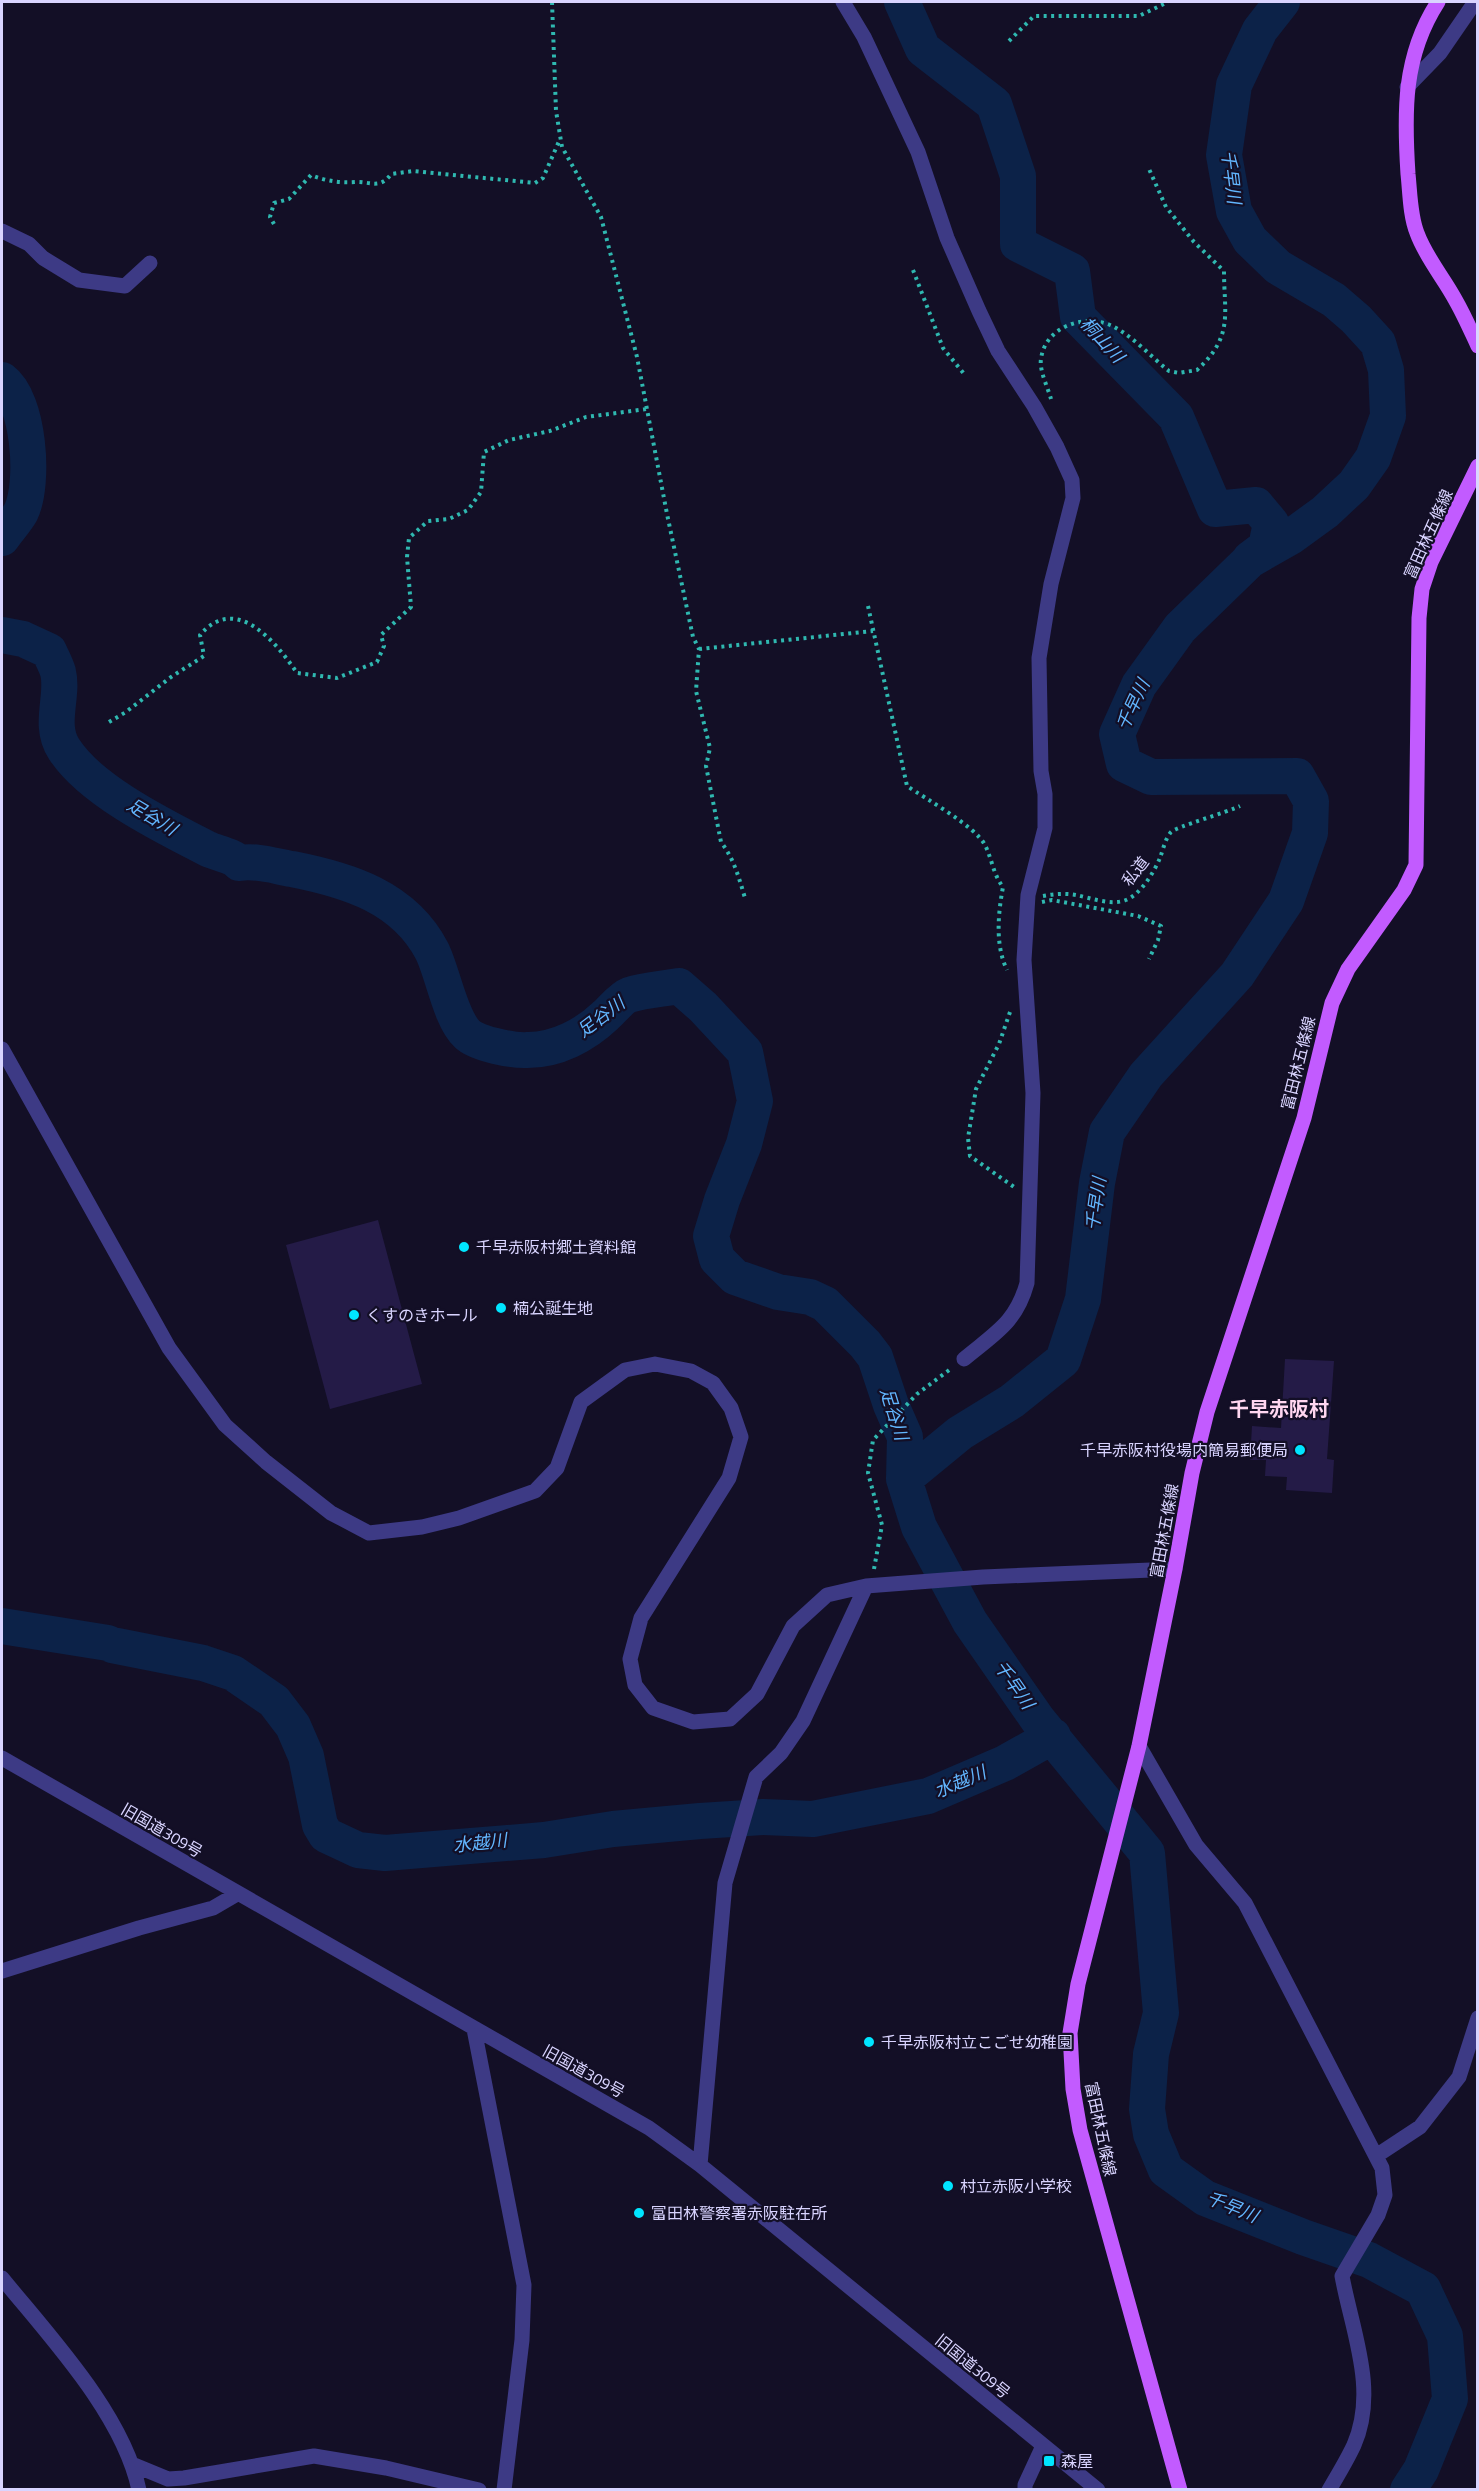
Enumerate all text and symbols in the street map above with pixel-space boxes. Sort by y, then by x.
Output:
water label: 千早川 [1215,148,1248,207]
water label: 桐山川 [1074,311,1132,370]
street label: 富田林五條線 [1398,485,1458,583]
water label: 千早川 [1109,673,1157,735]
water label: 足谷川 [122,791,184,843]
street label: 私道 [1116,851,1154,891]
water label: 足谷川 [571,988,632,1044]
street label: 富田林五條線 [1275,1014,1321,1112]
water label: 千早川 [1078,1173,1113,1233]
place label: 千早赤阪村郷土資料館 [476,1235,636,1259]
marker: 千早赤阪村郷土資料館 [457,1240,471,1254]
place label: 楠公誕生地 [513,1296,593,1320]
marker: 楠公誕生地 [494,1301,508,1315]
place label: くすのきホール [366,1303,478,1327]
marker: くすのきホール [347,1308,361,1322]
water label: 足谷川 [874,1384,916,1446]
district label: 千早赤阪村 [1229,1393,1329,1424]
place label: 千早赤阪村役場内簡易郵便局 [1080,1438,1288,1462]
marker: 千早赤阪村役場内簡易郵便局 [1293,1443,1307,1457]
street label: 富田林五條線 [1144,1482,1184,1580]
water label: 千早川 [988,1655,1042,1716]
water label: 水越川 [930,1758,992,1805]
street label: 旧国道309号 [117,1797,207,1863]
water label: 水越川 [452,1826,510,1859]
place label: 千早赤阪村立こごせ幼稚園 [881,2030,1073,2054]
marker: 千早赤阪村立こごせ幼稚園 [862,2035,876,2049]
street label: 旧国道309号 [538,2038,630,2104]
street label: 富田林五條線 [1079,2080,1123,2178]
place label: 村立赤阪小学校 [960,2174,1072,2198]
marker: 村立赤阪小学校 [941,2179,955,2193]
water label: 千早川 [1202,2184,1264,2230]
place label: 富田林警察署赤阪駐在所 [651,2201,827,2225]
marker: 富田林警察署赤阪駐在所 [632,2206,646,2220]
street label: 旧国道309号 [930,2328,1016,2404]
place label: 森屋 [1061,2449,1093,2473]
marker: 森屋 [1042,2454,1056,2468]

